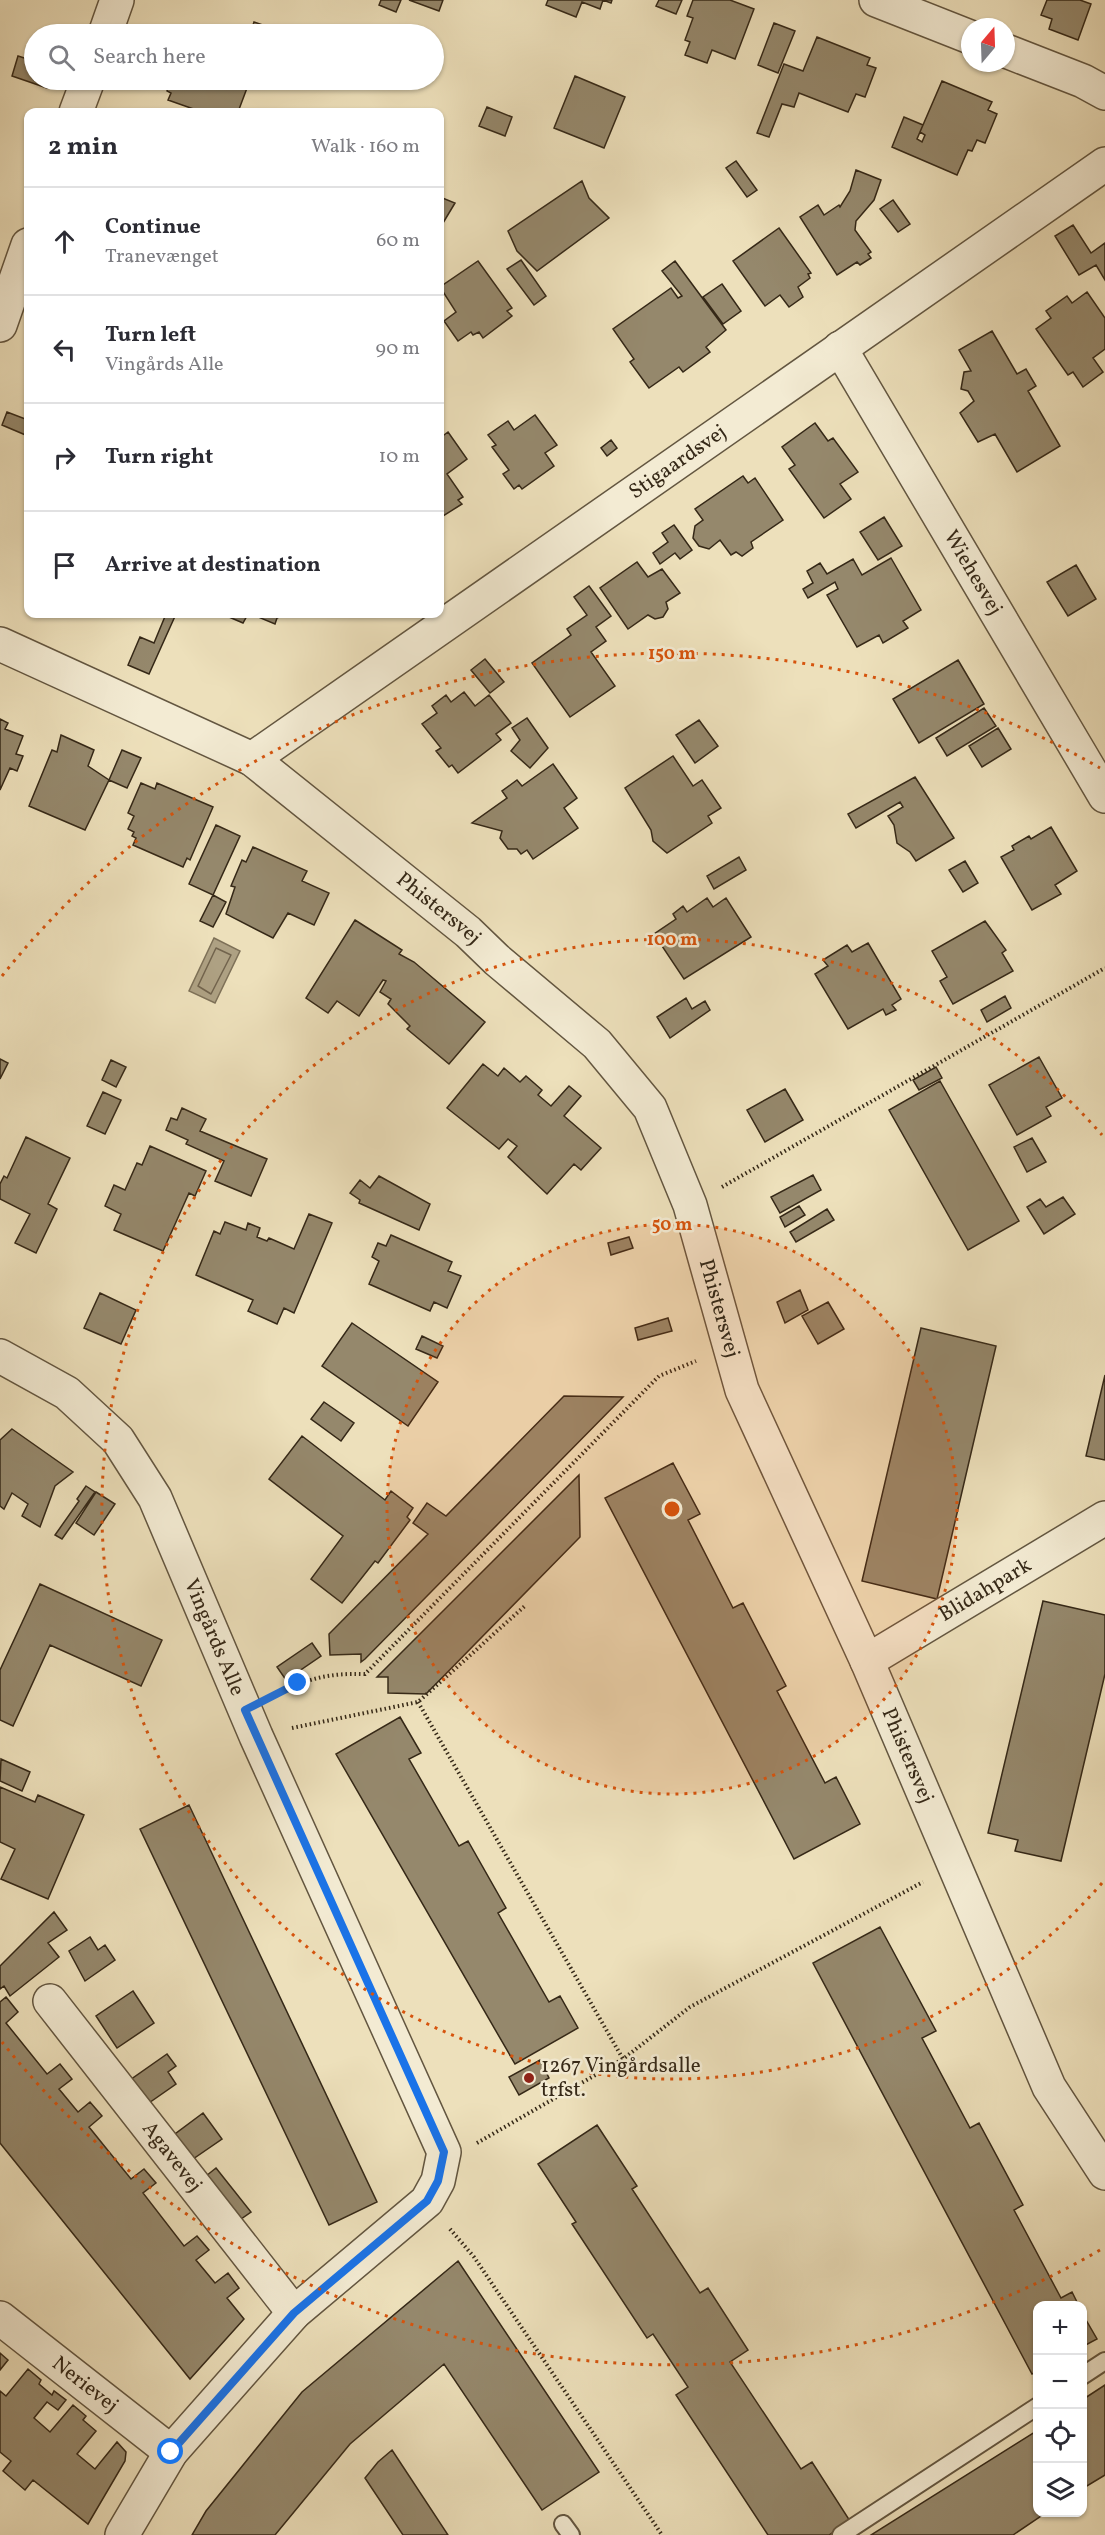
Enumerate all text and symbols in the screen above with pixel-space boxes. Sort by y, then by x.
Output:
north arrow [961,18,1015,72]
search box [24,24,444,90]
icon: search [45,41,78,74]
text: Search here [93,42,206,73]
text: 2 min [48,129,118,165]
text: Walk · 160 m [311,133,420,161]
text: Continue [105,212,201,243]
icon: ahead [48,225,81,258]
text: 60 m [376,227,420,255]
text: Tranevænget [105,243,219,271]
text: Turn left [105,320,196,351]
icon: left [48,333,81,366]
text: 90 m [376,335,420,363]
text: Vingårds Alle [105,351,224,379]
street label: Stigaardsvej [623,418,732,506]
icon: right [48,441,81,474]
text: Turn right [105,442,213,473]
text: 10 m [379,443,420,471]
street label: Wiehesvej [936,525,1009,621]
icon: arrive [48,549,81,582]
text: Arrive at destination [105,550,321,581]
text: 150 m [648,642,696,667]
street label: Phistersvej [390,865,487,951]
text: 100 m [647,928,697,953]
text: 50 m [652,1213,692,1238]
street label: Phistersvej [691,1256,747,1361]
centre of rings [662,1499,682,1519]
street label: Blidahpark [934,1551,1038,1629]
street label: Vingårds Alle [176,1574,252,1700]
route end [284,1669,310,1695]
street label: Phistersvej [874,1703,941,1808]
place label: 1267 Vingårdsalle trfst. [541,2052,701,2105]
marker: 1267 Vingårdsalle trfst. [522,2071,536,2085]
street label: Agavevej [135,2115,209,2199]
map controls [1033,2301,1087,2517]
button: + [1033,2301,1087,2355]
street label: Nerievej [46,2349,124,2420]
button: − [1033,2355,1087,2409]
button: locate [1033,2409,1087,2463]
route start [157,2438,183,2464]
button: layers [1033,2463,1087,2517]

